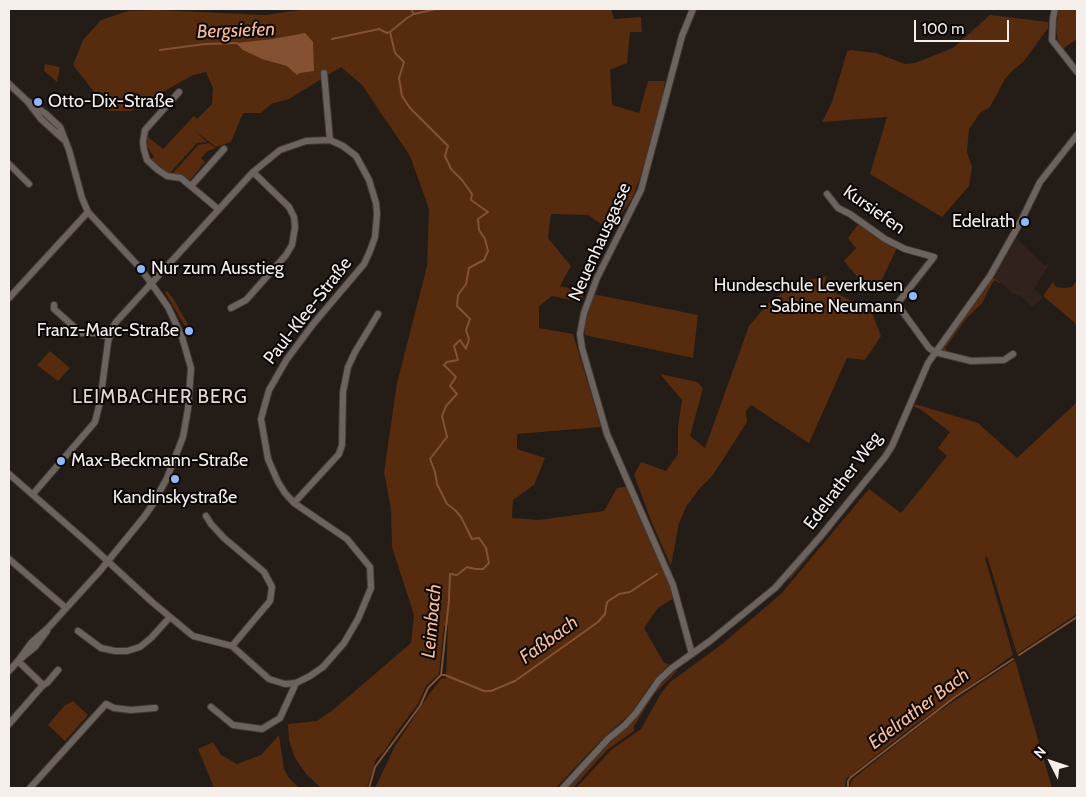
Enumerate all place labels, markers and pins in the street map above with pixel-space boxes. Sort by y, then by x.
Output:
place label: Otto-Dix-Straße [48,91,174,113]
marker: Otto-Dix-Straße [32,96,44,108]
place label: Edelrath [952,211,1015,233]
marker: Edelrath [1019,216,1031,228]
place label: Nur zum Ausstieg [151,258,284,280]
marker: Nur zum Ausstieg [135,263,147,275]
place label: Hundeschule Leverkusen - Sabine Neumann [714,275,903,318]
marker: Hundeschule Leverkusen - Sabine Neumann [907,290,919,302]
place label: Franz-Marc-Straße [37,320,179,342]
marker: Franz-Marc-Straße [183,325,195,337]
place label: Max-Beckmann-Straße [71,450,248,472]
marker: Max-Beckmann-Straße [55,455,67,467]
marker: Kandinskystraße [169,473,181,485]
place label: Kandinskystraße [113,487,237,509]

